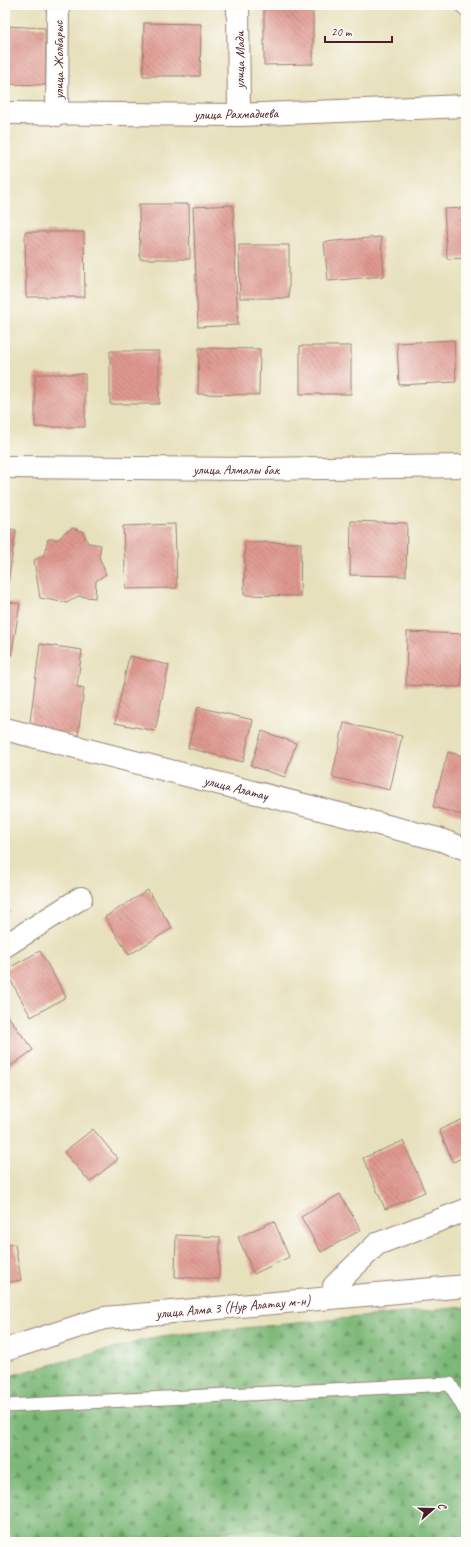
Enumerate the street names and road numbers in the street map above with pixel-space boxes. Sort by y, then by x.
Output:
street label: улица Жолбарыс [50,20,67,100]
street label: улица Мади [231,31,248,90]
street label: улица Рахмадиева [193,105,279,123]
street label: улица Алмалы бак [192,461,281,478]
street label: улица Алатау [201,772,271,804]
street label: улица Алма 3 (Нур Алатау м-н) [154,1292,312,1322]

